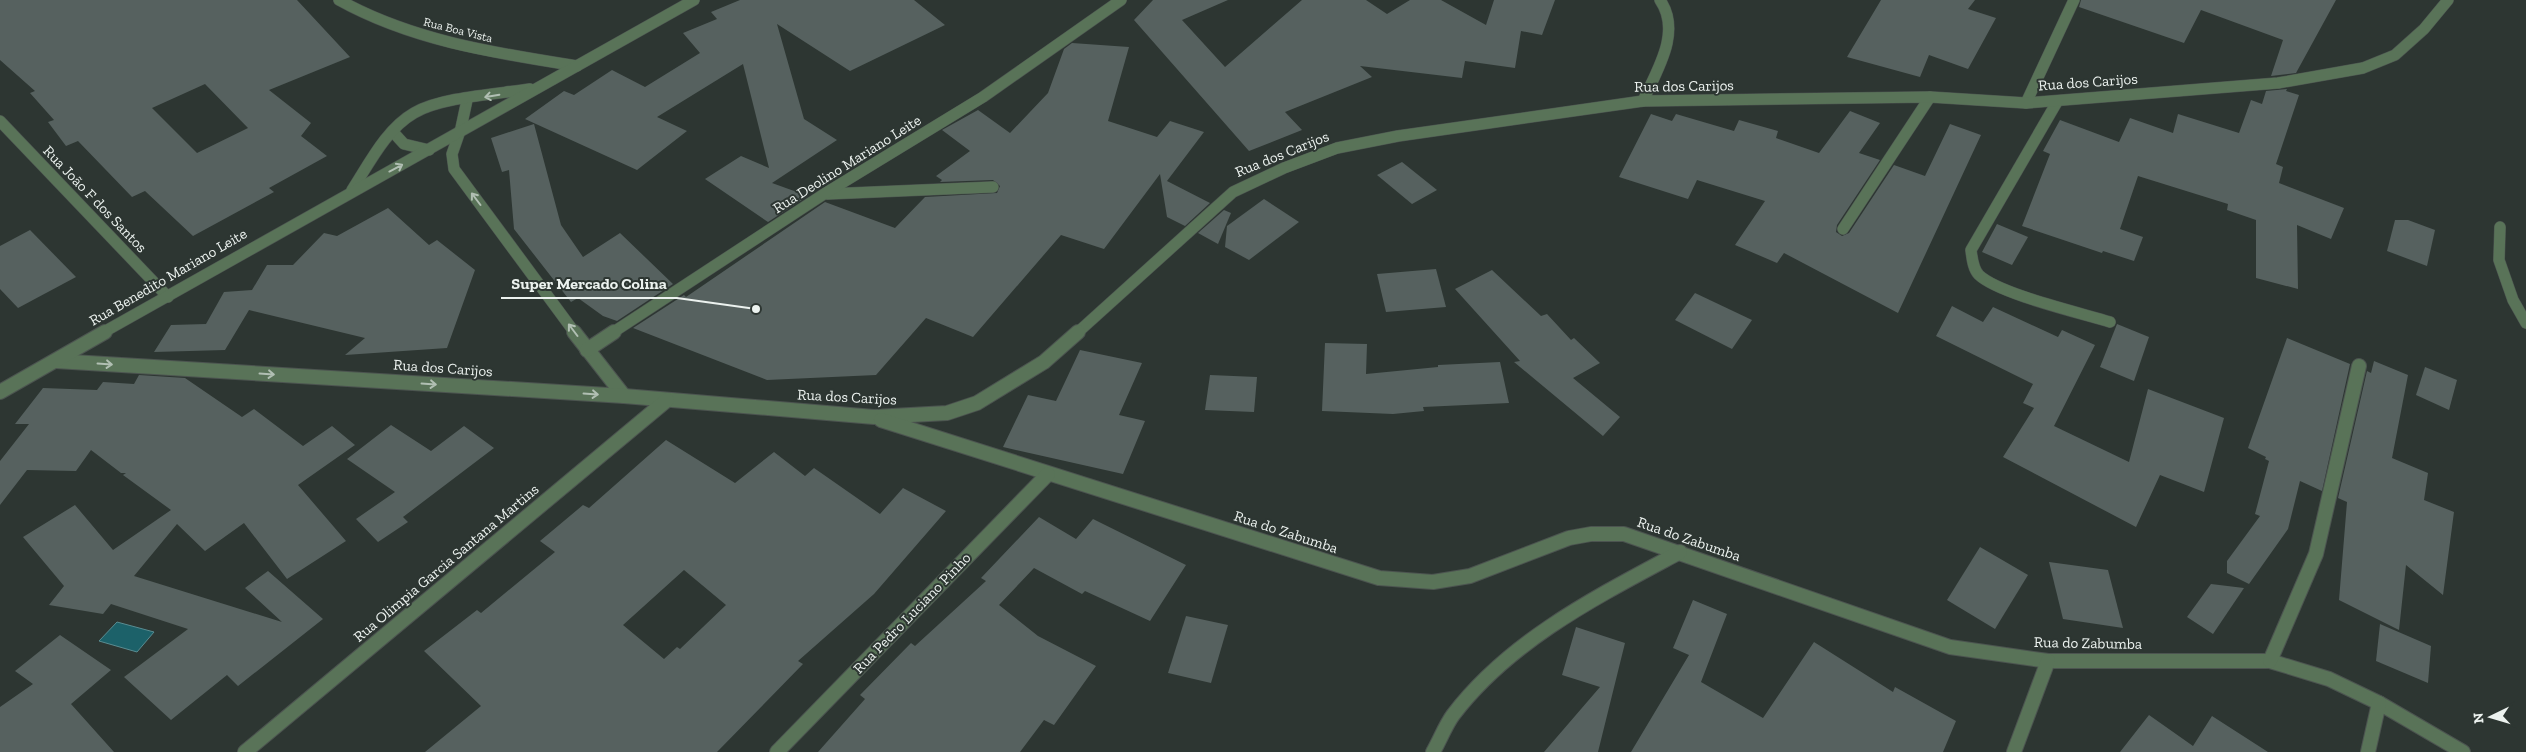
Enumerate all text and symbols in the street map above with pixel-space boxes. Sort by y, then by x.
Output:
street label: Rua Boa Vista [422,15,494,45]
street label: Rua dos Carijos [2038,70,2138,94]
street label: Rua dos Carijos [1634,76,1734,96]
one-way arrow [484,91,500,101]
street label: Rua Deolino Mariano Leite [770,111,924,217]
street label: Rua dos Carijos [1232,127,1332,181]
street label: Rua João F dos Santos [39,142,151,256]
one-way arrow [388,163,403,172]
one-way arrow [471,192,481,206]
street label: Rua Benedito Mariano Leite [86,224,250,330]
callout: Super Mercado Colina [501,267,677,298]
text: Super Mercado Colina [511,274,667,293]
one-way arrow [567,324,578,337]
street label: Rua dos Carijos [393,356,493,380]
one-way arrow [96,359,112,368]
one-way arrow [259,369,275,378]
one-way arrow [421,379,437,388]
street label: Rua dos Carijos [797,385,897,409]
one-way arrow [583,389,599,398]
street label: Rua Olimpia Garcia Santana Martins [350,480,542,646]
street label: Rua do Zabumba [1232,507,1340,557]
street label: Rua do Zabumba [1635,513,1743,565]
street label: Rua Pedro Luciano Pinho [849,549,975,677]
street label: Rua do Zabumba [2034,633,2142,653]
north arrow [2466,692,2516,742]
text: N [2470,712,2487,724]

